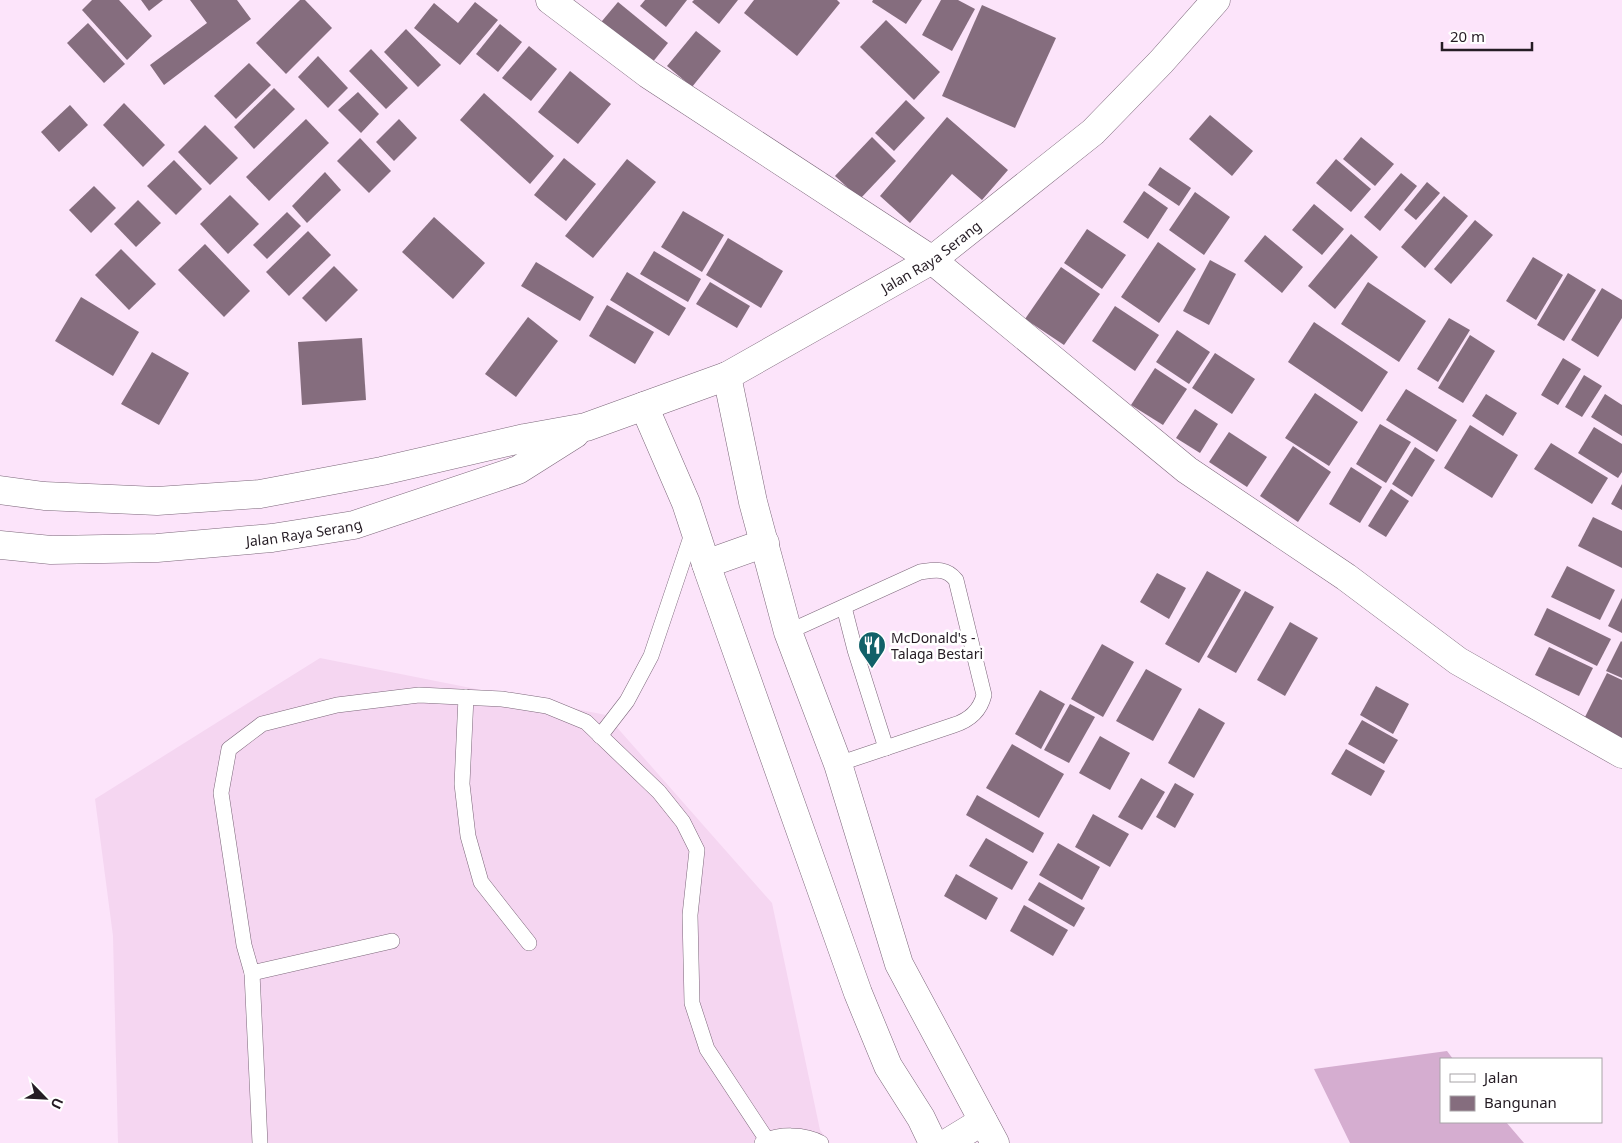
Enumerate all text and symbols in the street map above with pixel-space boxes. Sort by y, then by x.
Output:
scale bar [1442,20,1532,52]
text: 20 m [1450,26,1485,46]
street label: Jalan Raya Serang [875,216,984,298]
street label: Jalan Raya Serang [243,514,364,550]
place label: McDonald's - Talaga Bestari [891,628,983,663]
restaurant icon: McDonald's - Talaga Bestari [857,630,887,669]
legend [1440,1058,1602,1123]
text: Jalan [1482,1067,1518,1087]
north arrow [20,1073,70,1123]
text: Bangunan [1484,1092,1557,1112]
text: U [46,1095,68,1112]

